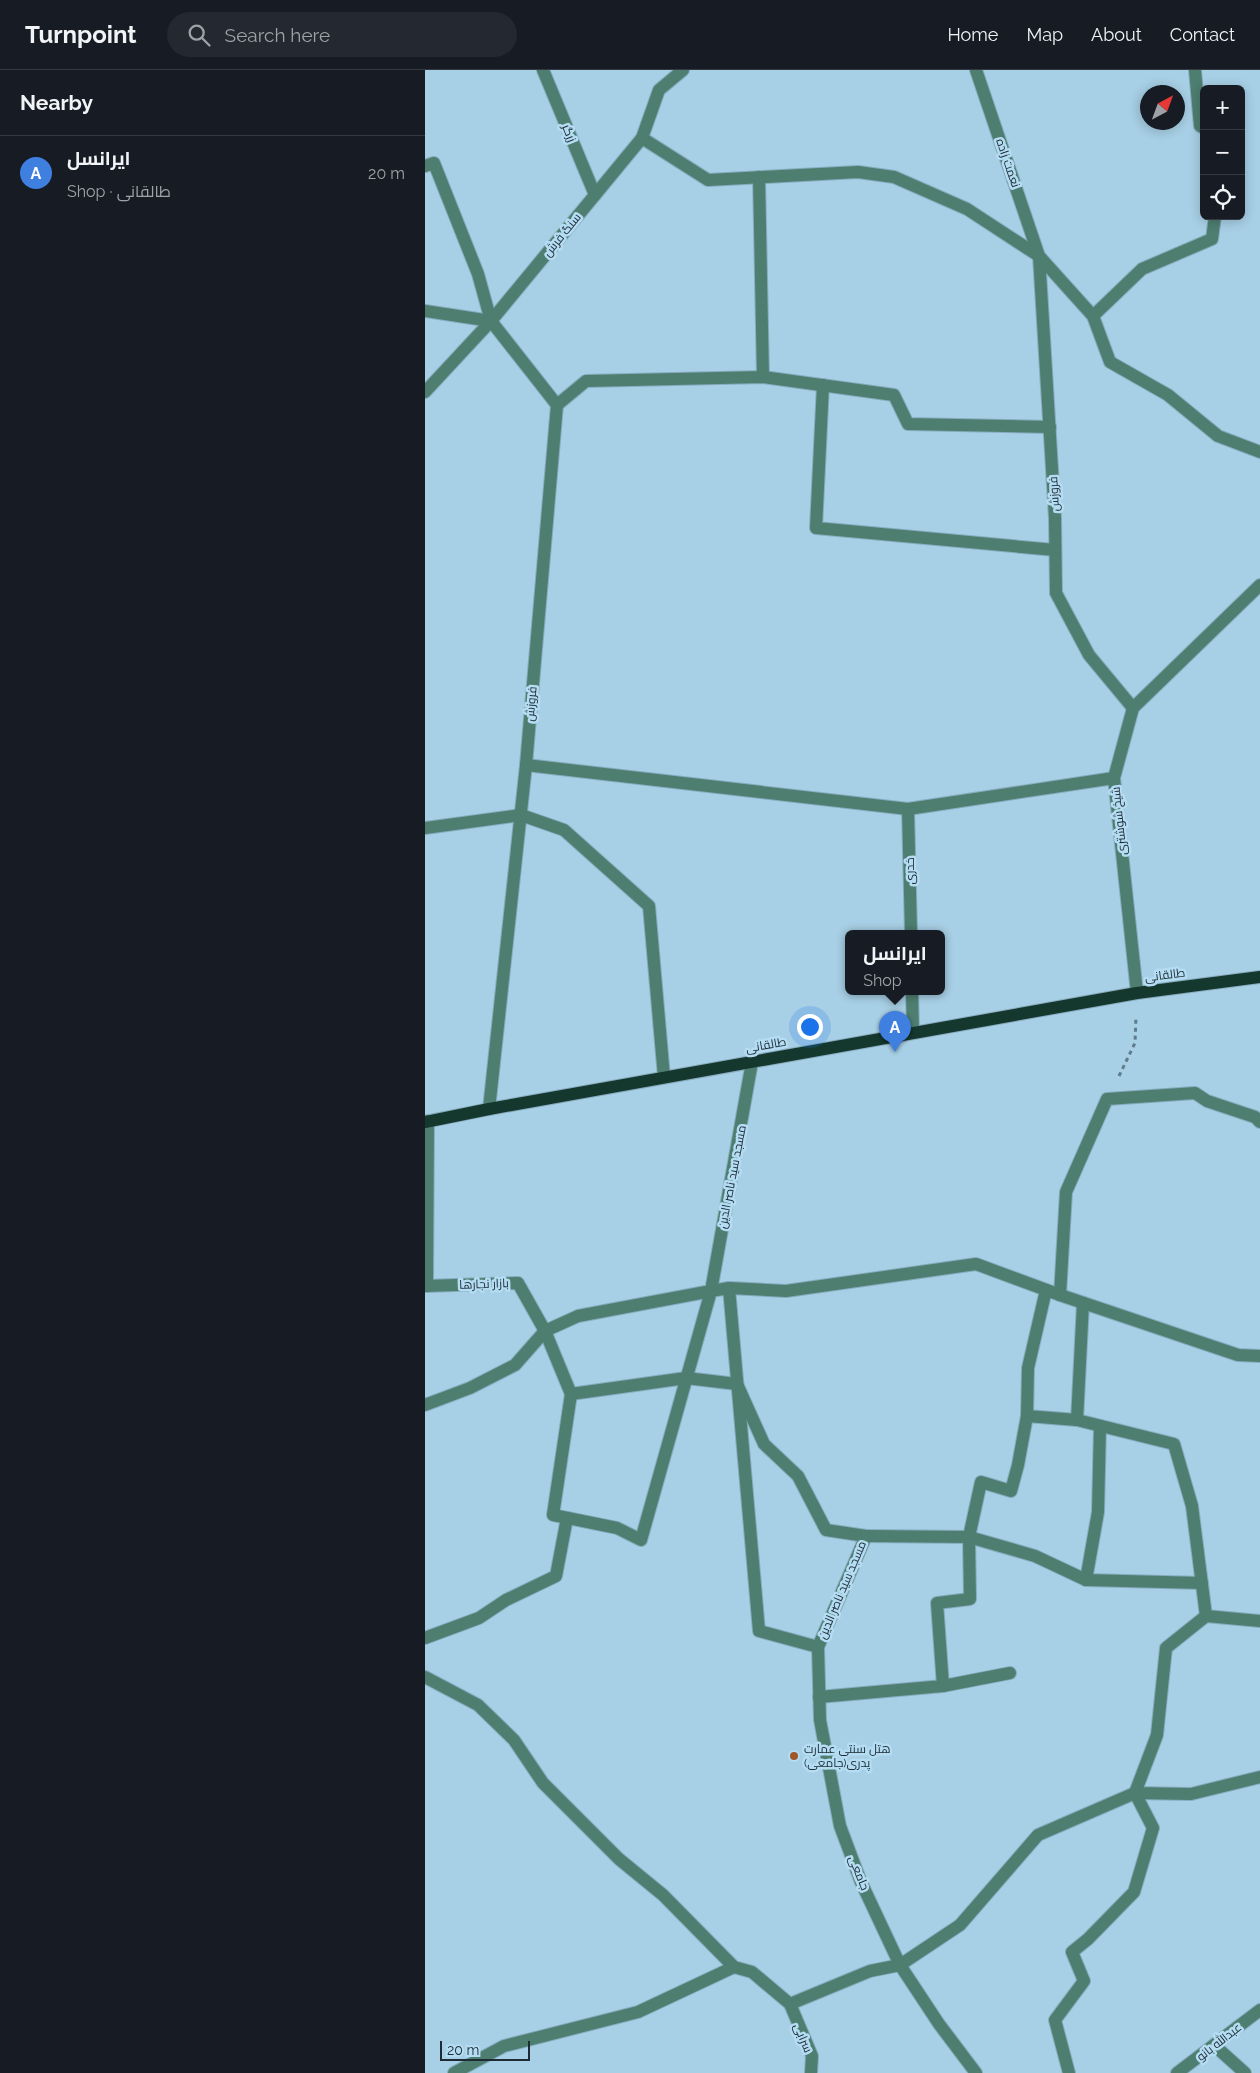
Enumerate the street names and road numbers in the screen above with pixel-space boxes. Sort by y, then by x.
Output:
street label: زرگر [559,121,579,144]
street label: نعمت زاده [993,137,1023,189]
street label: سنگ فرش [540,210,584,260]
street label: فروزش [1046,476,1062,512]
street label: فروزش [522,686,540,722]
street label: شیخ شوشتری [1108,786,1131,856]
street label: خدری [903,857,917,885]
street label: طالقانی [1144,966,1186,984]
street label: طالقانی [745,1035,787,1055]
street label: مسجد سید ناصر الدین [715,1124,749,1230]
street label: بازار نجارها [459,1276,509,1292]
street label: مسجد سید ناصر الدین [815,1539,869,1641]
street label: جامعی [846,1854,872,1892]
street label: عبدالله بانو [1193,2019,1244,2064]
street label: سرابی [791,2021,815,2055]

